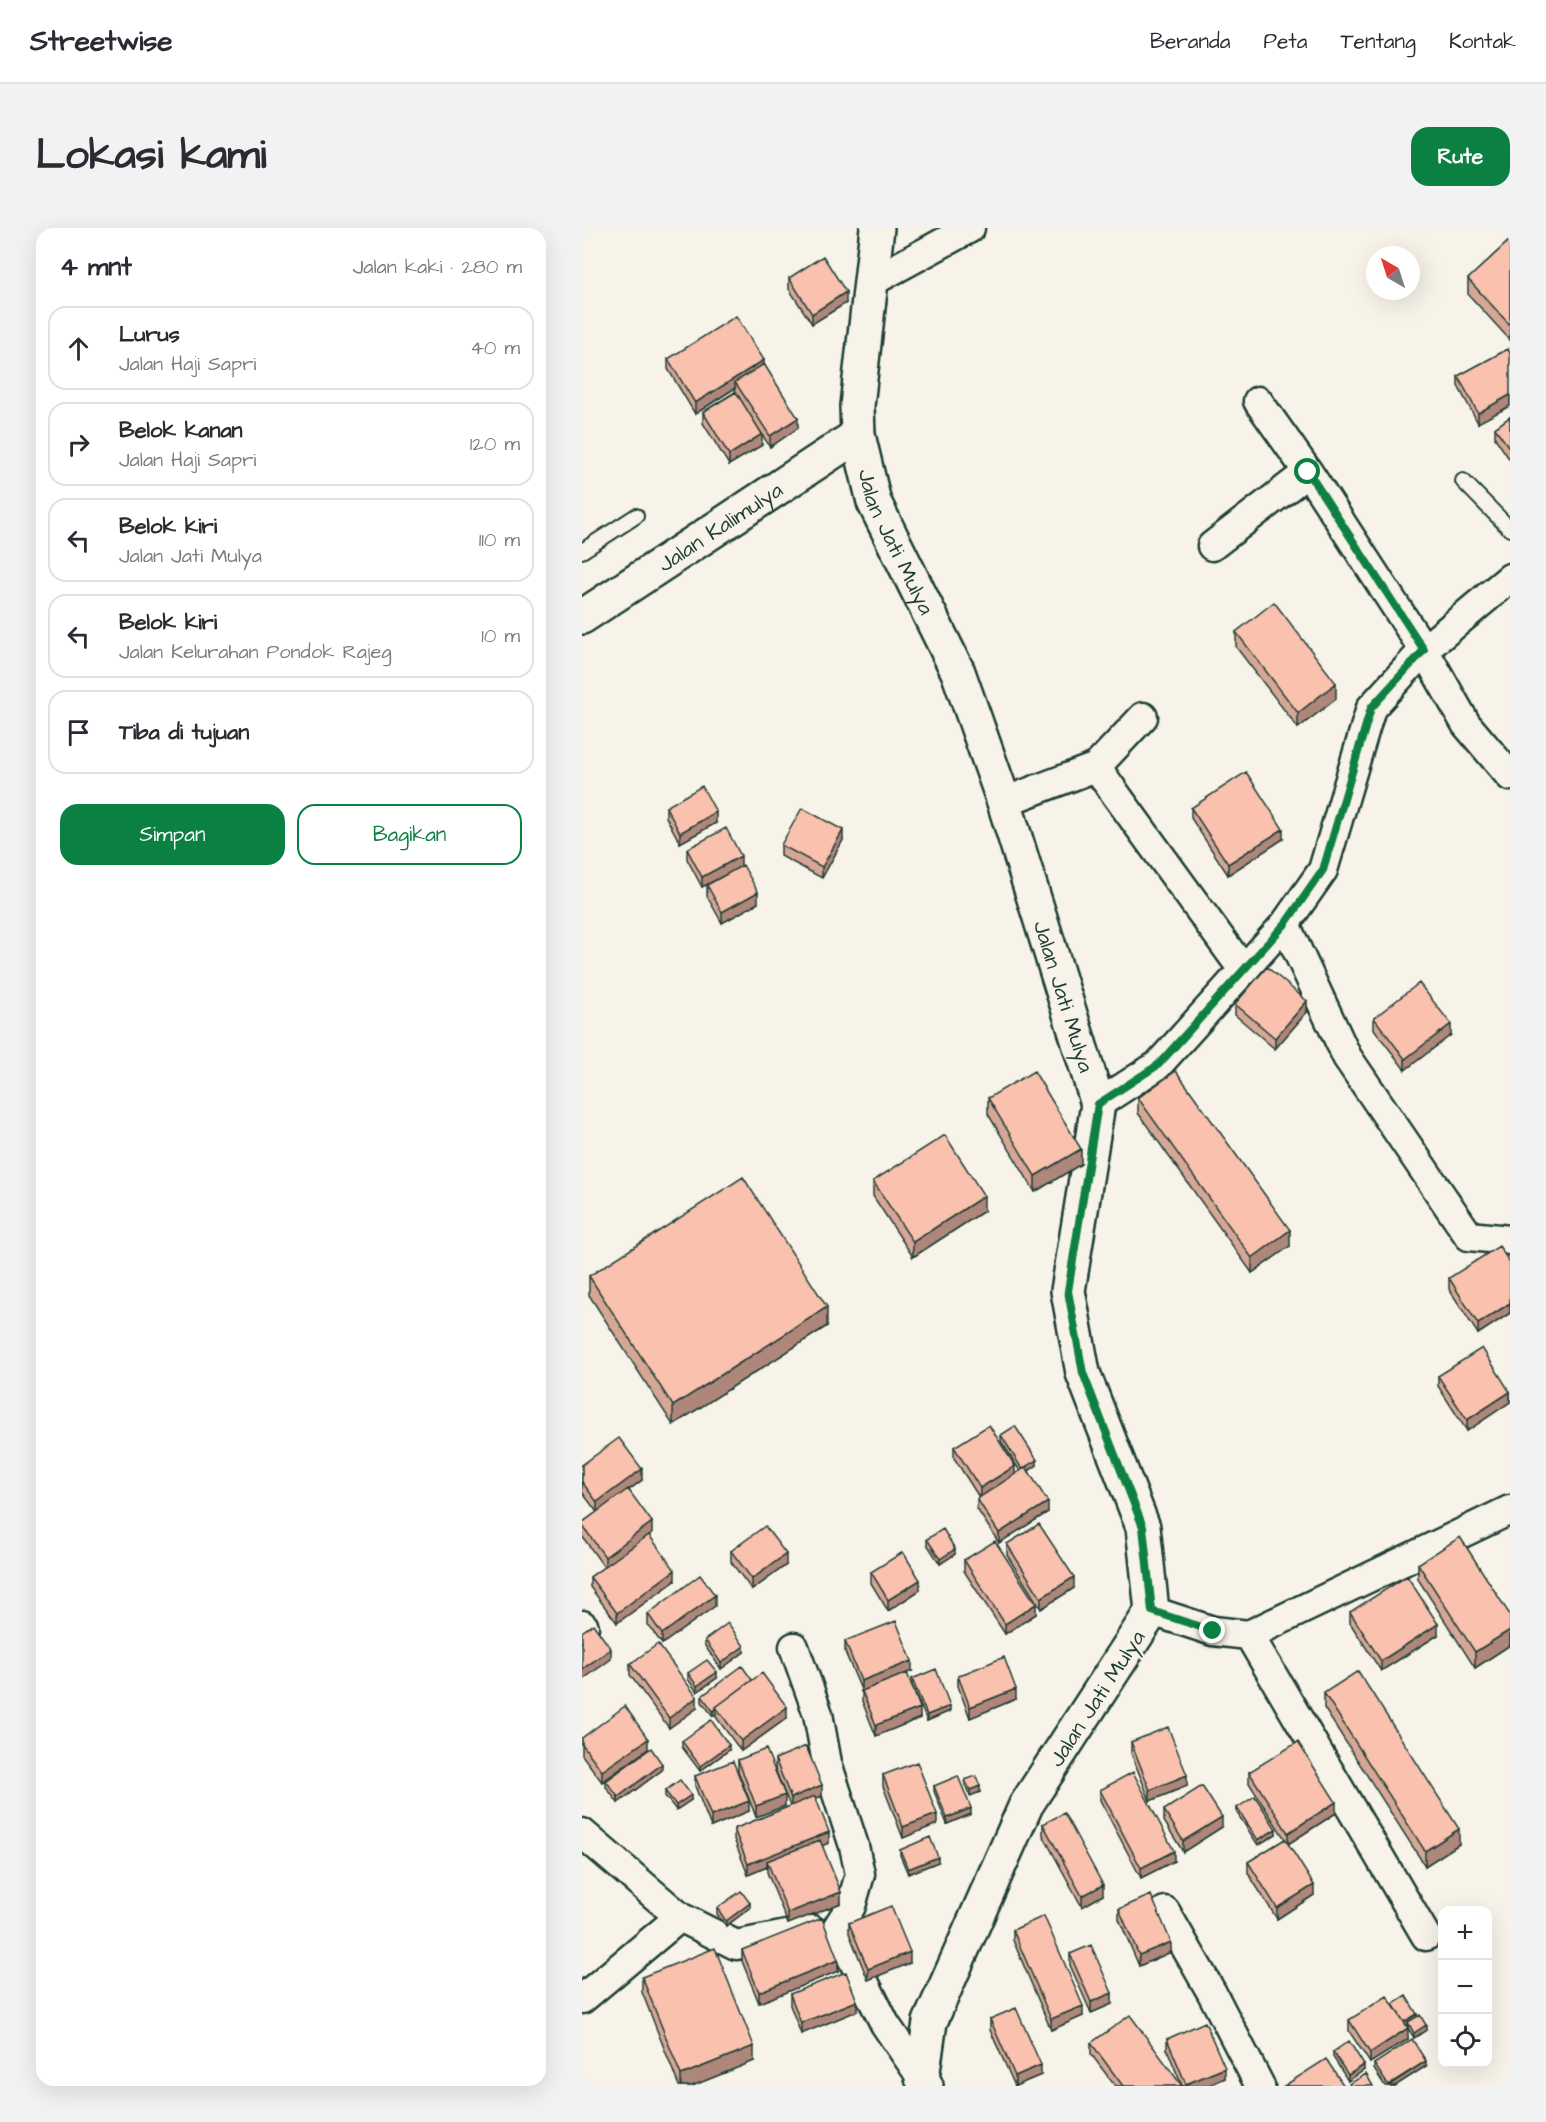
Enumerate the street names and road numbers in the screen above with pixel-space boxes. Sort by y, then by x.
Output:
street label: Jalan Jati Mulya [850,466,941,620]
street label: Jalan Kalimulya [652,475,789,580]
street label: Jalan Jati Mulya [1025,917,1101,1076]
street label: Jalan Jati Mulya [1041,1624,1154,1774]

